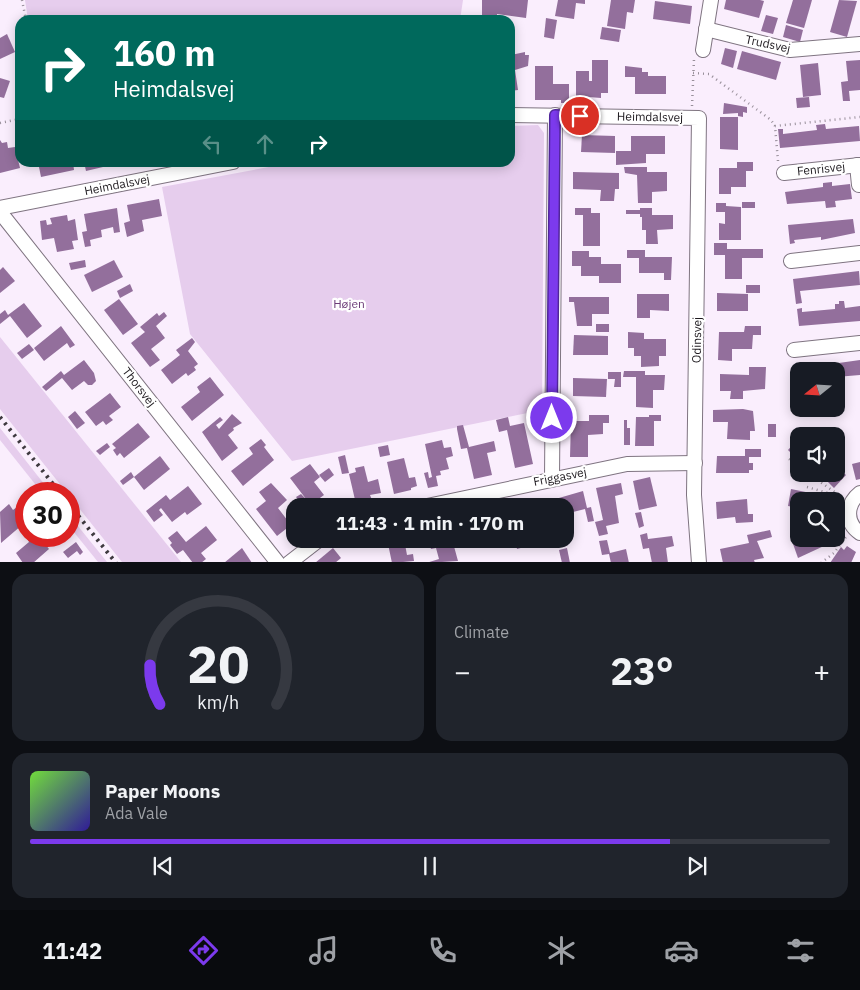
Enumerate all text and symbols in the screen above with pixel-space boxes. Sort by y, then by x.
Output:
text: 160 m [113,30,216,76]
street label: Trudsvej [744,31,792,56]
icon: right [30,35,95,100]
text: Heimdalsvej [113,74,235,103]
pin [559,95,601,137]
icon: arrive [566,102,594,130]
street label: Heimdalsvej [617,108,683,125]
icon: left [198,130,226,158]
icon: ahead [251,130,279,158]
icon: right [304,130,332,158]
street label: Fenrisvej [796,159,846,178]
street label: Heimdalsvej [83,171,151,198]
park label: Højen [333,296,365,311]
street label: Odinsvej [689,317,704,363]
north arrow [790,362,845,418]
map controls [790,362,845,547]
street label: Thorsvej [119,364,159,409]
position arrow [525,391,577,443]
button: sound [790,427,845,482]
street label: Friggasvej [532,464,588,489]
speed limit sign: 30 [15,482,80,547]
button: search [790,492,845,547]
text: 11:43 · 1 min · 170 m [336,511,524,535]
text: Climate [454,622,509,642]
text: 20 [187,630,249,697]
text: 23° [610,646,674,695]
text: − [454,653,471,690]
text: + [813,653,830,690]
text: km/h [197,691,239,714]
text: Paper Moons [105,779,220,803]
text: Ada Vale [105,803,168,823]
icon: previous [149,852,177,880]
icon: pause [416,852,444,880]
icon: next [683,852,711,880]
icon: directions [186,933,221,968]
icon: music [306,933,341,968]
icon: phone [425,933,460,968]
icon: climate [544,933,579,968]
icon: car [664,933,699,968]
icon: filters [783,933,818,968]
text: 11:42 [42,936,102,965]

